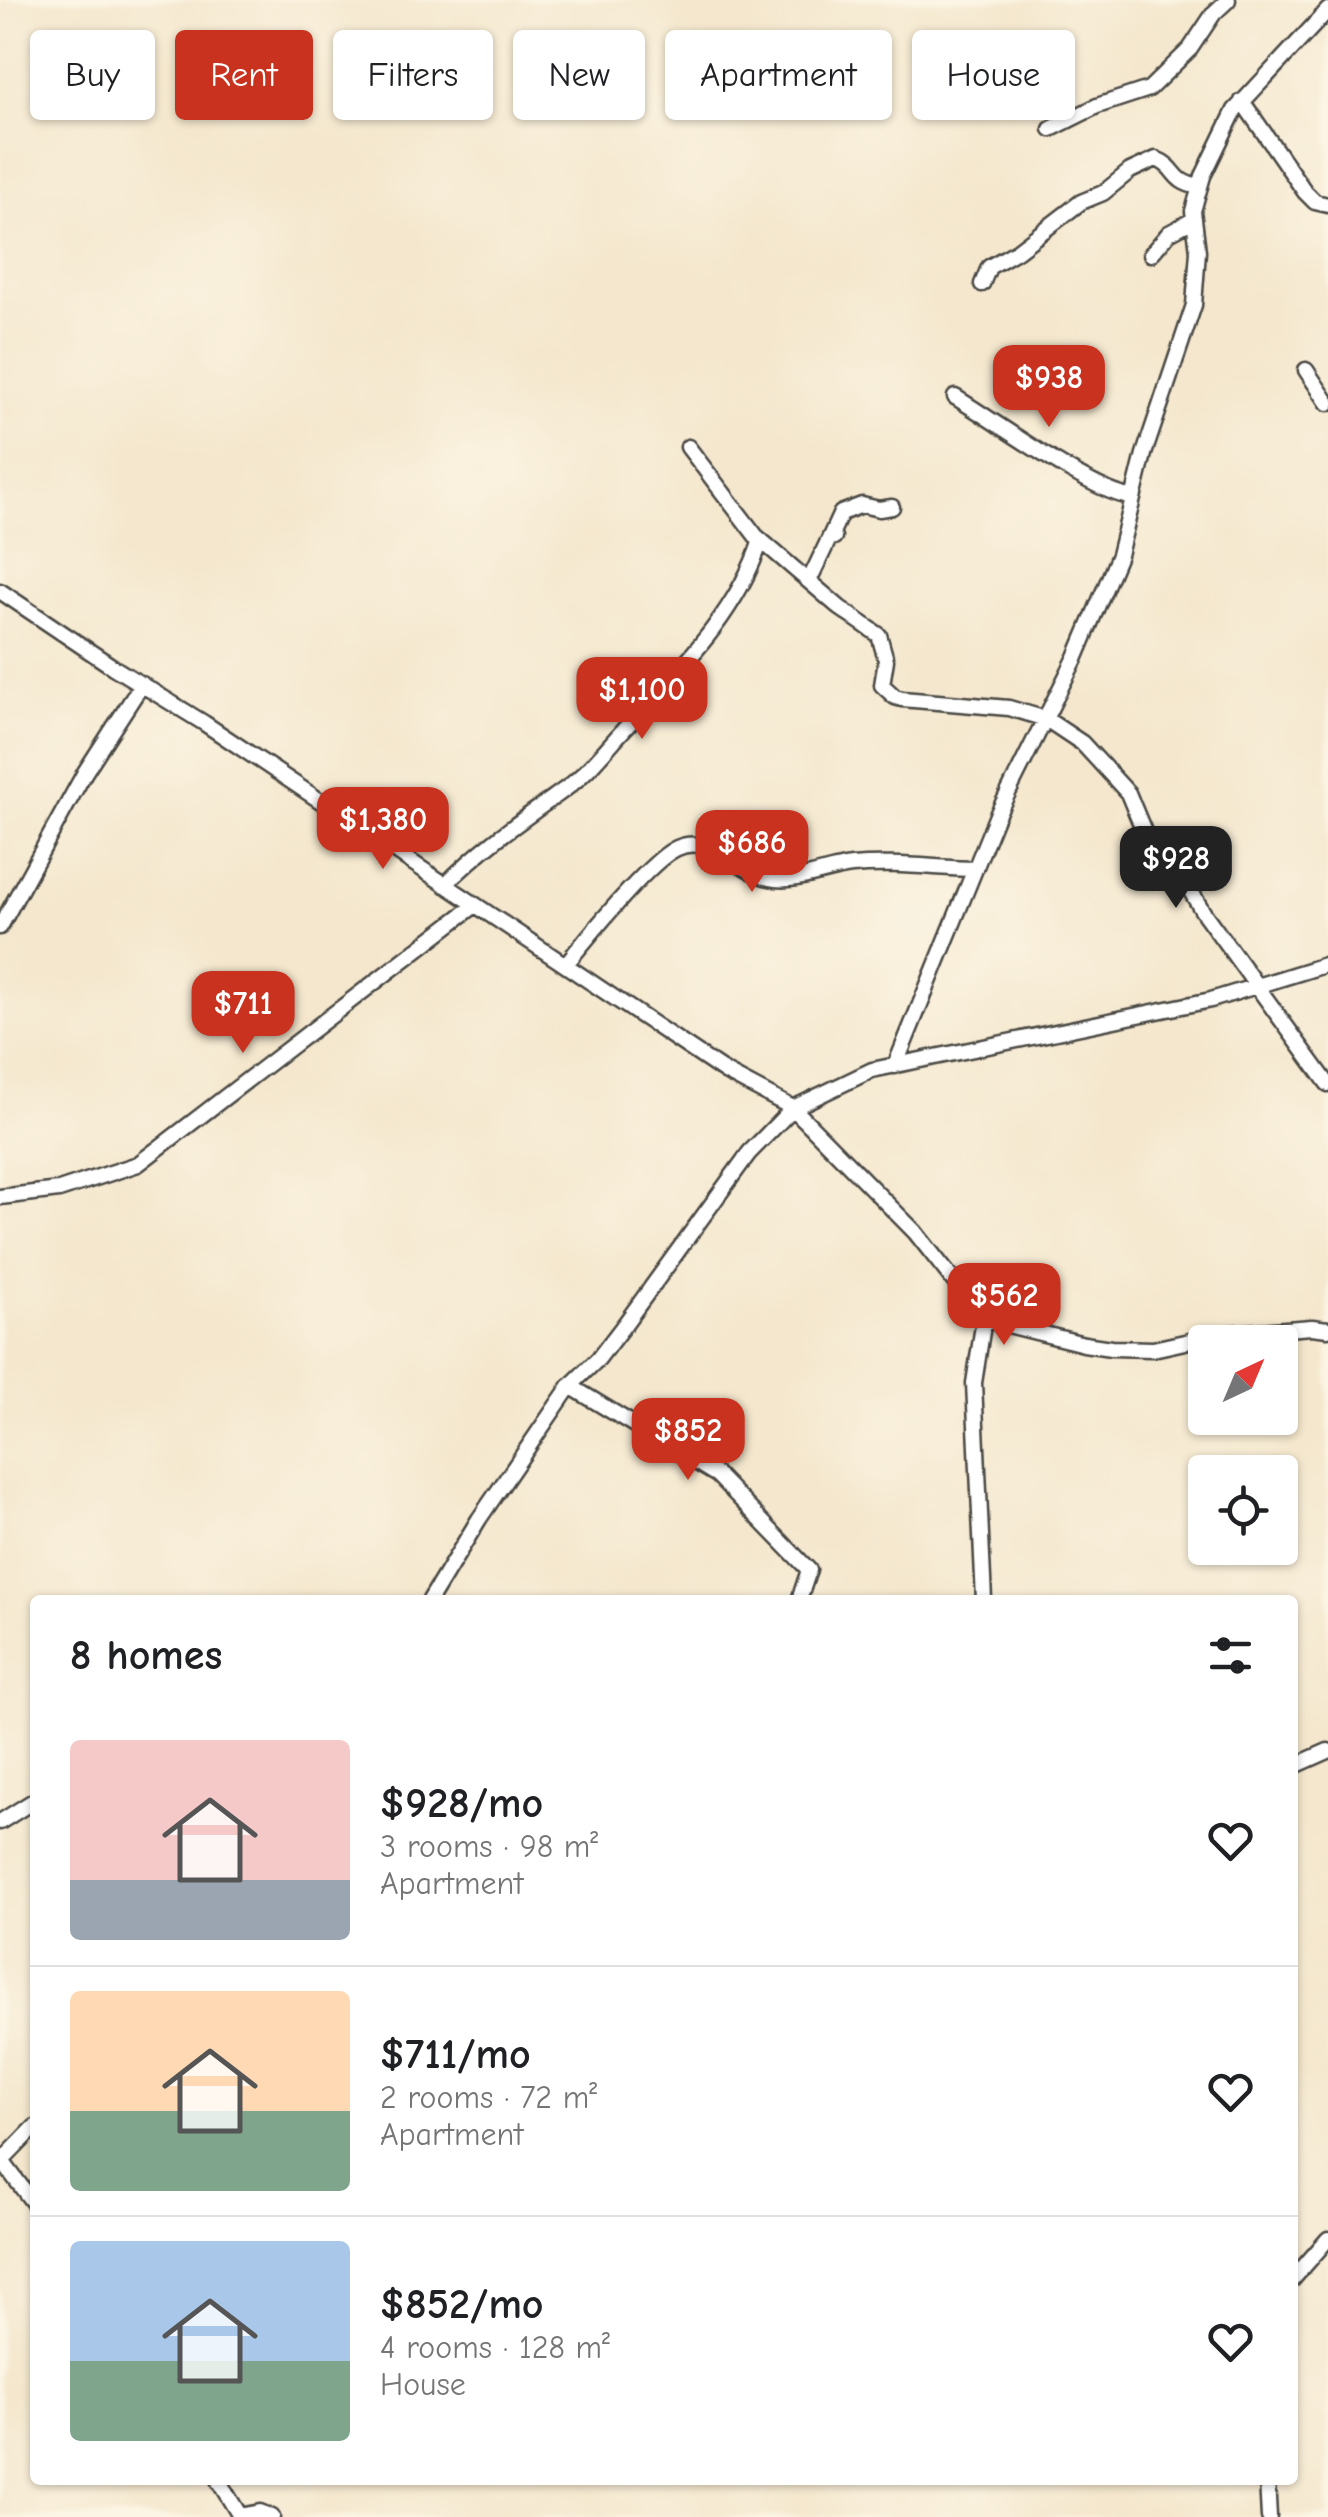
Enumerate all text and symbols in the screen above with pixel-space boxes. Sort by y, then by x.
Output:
chip: Buy [30,30,155,120]
chip: Rent [175,30,313,120]
chip: Filters [333,30,493,120]
chip: New [513,30,645,120]
chip: Apartment [665,30,892,120]
chip: House [912,30,1075,120]
pin: $938 [990,345,1108,430]
text: $938 [1015,359,1083,396]
pin: $1,100 [561,657,723,742]
text: $1,100 [598,671,686,708]
pin: $1,380 [302,787,464,872]
text: $1,380 [339,801,427,838]
pin: $686 [693,810,811,895]
text: $686 [717,824,787,861]
pin: $928 [1117,826,1235,911]
text: $928 [1142,840,1210,877]
pin: $711 [184,971,302,1056]
text: $711 [214,985,272,1022]
pin: $562 [945,1263,1063,1348]
text: $562 [970,1277,1038,1314]
north arrow [1188,1325,1298,1435]
map controls [1188,1325,1298,1565]
pin: $852 [629,1398,747,1483]
text: $852 [654,1412,722,1449]
button: locate [1188,1455,1298,1565]
icon: filters [1203,1628,1258,1683]
text: 8 homes [70,1631,222,1680]
text: $928/mo [380,1779,543,1828]
icon: home [150,1780,270,1900]
icon: heart [1203,1813,1258,1868]
text: 3 rooms · 98 m² [380,1828,598,1865]
text: Apartment [380,1865,523,1902]
text: $711/mo [380,2030,531,2079]
icon: home [150,2031,270,2151]
icon: heart [1203,2064,1258,2119]
text: 2 rooms · 72 m² [380,2079,597,2116]
text: Apartment [380,2116,523,2153]
text: $852/mo [380,2280,544,2329]
icon: home [150,2281,270,2401]
icon: heart [1203,2314,1258,2369]
text: 4 rooms · 128 m² [380,2329,610,2366]
text: House [380,2366,466,2403]

